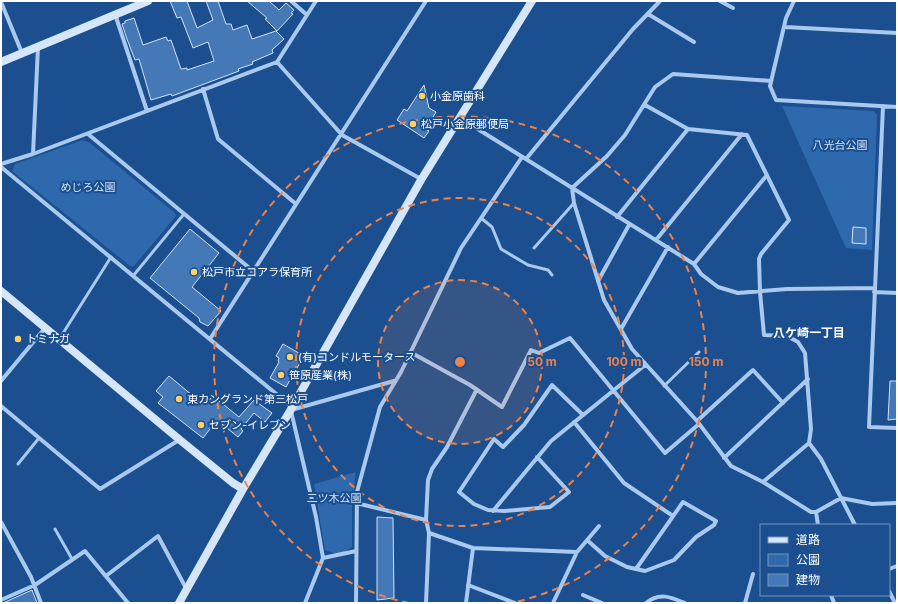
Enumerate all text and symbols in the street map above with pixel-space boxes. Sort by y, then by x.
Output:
place label: 小金原歯科 [430,89,485,103]
marker: 小金原歯科 [417,91,427,101]
place label: 松戸小金原郵便局 [421,117,509,131]
marker: 松戸小金原郵便局 [408,119,418,129]
park label: 八光台公園 [813,138,868,152]
park label: めじろ公園 [61,180,116,194]
place label: 松戸市立コアラ保育所 [202,265,313,279]
marker: 松戸市立コアラ保育所 [189,267,199,277]
district label: 八ケ崎一丁目 [773,325,845,340]
place label: トミナガ [26,332,70,346]
marker: トミナガ [13,334,23,344]
place label: (有)コンドルモータース [298,350,415,364]
marker: (有)コンドルモータース [285,352,295,362]
text: 50 m [527,354,557,369]
text: 100 m [606,354,642,369]
text: 150 m [689,354,723,369]
centre of rings [453,355,467,369]
place label: 笹原産業(株) [289,368,352,382]
marker: 笹原産業(株) [276,370,286,380]
place label: 東カングランド第三松戸 [187,392,308,406]
marker: 東カングランド第三松戸 [174,394,184,404]
place label: セブン-イレブン [209,418,291,432]
marker: セブン-イレブン [196,420,206,430]
park label: 二ツ木公園 [307,491,362,505]
legend [760,524,890,596]
text: 道路 [796,532,820,547]
text: 公園 [796,552,820,567]
text: 建物 [796,572,820,587]

